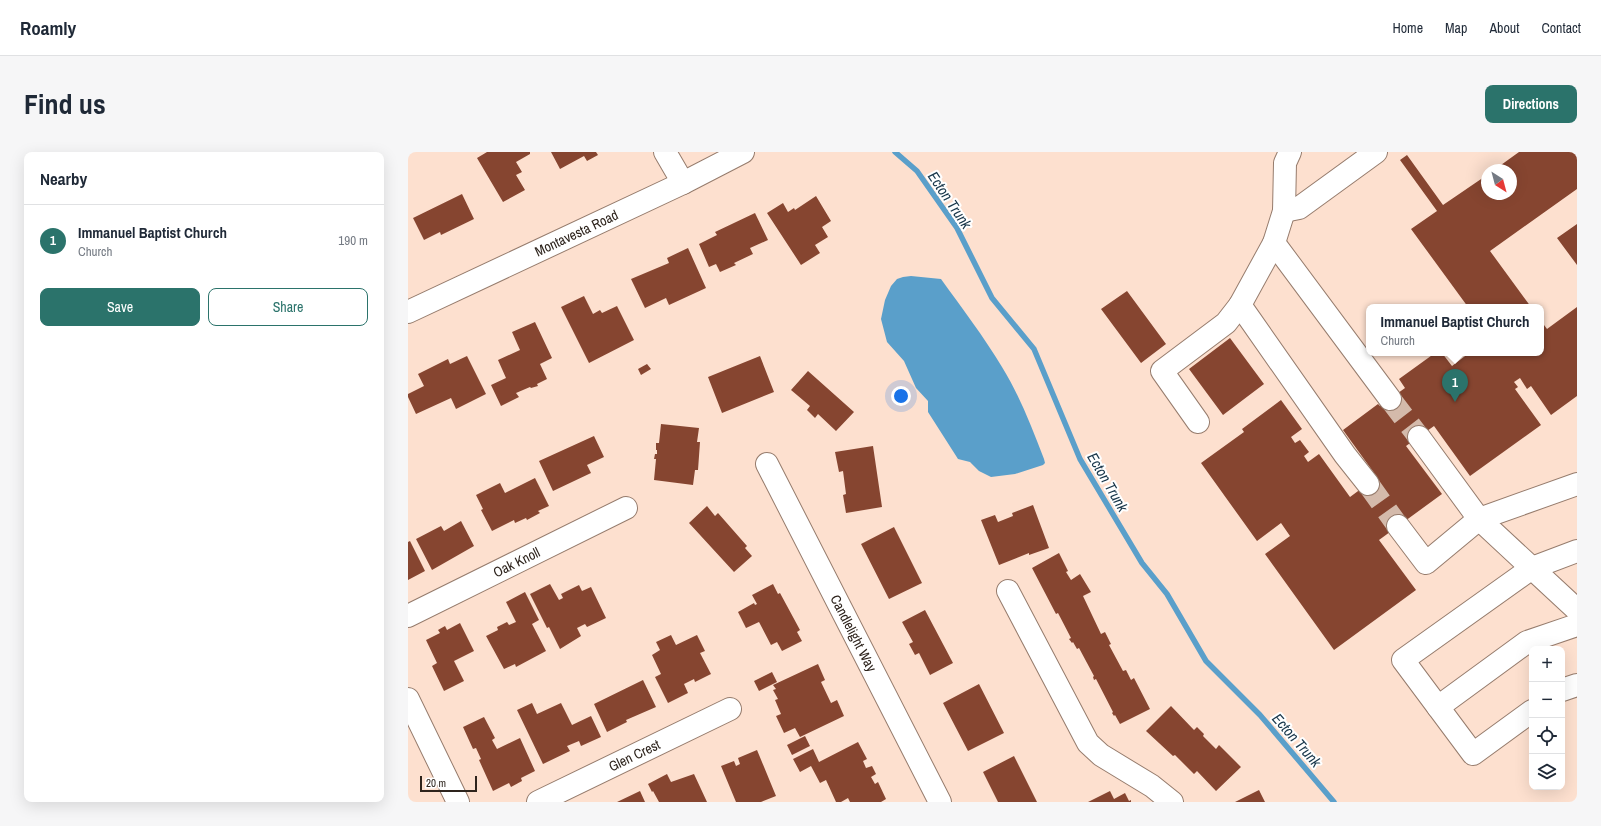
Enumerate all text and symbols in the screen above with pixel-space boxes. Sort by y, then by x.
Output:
text: Roamly [20,15,76,41]
text: Home [1392,19,1423,37]
text: Map [1445,19,1467,37]
text: About [1489,19,1519,37]
text: Contact [1541,19,1581,37]
text: Find us [24,85,106,123]
button: Directions [1485,85,1577,123]
north arrow [1481,164,1517,200]
text: Nearby [40,167,87,190]
water label: Ecton Trunk [923,167,977,234]
street label: Montavesta Road [532,206,621,260]
text: Immanuel Baptist Church [78,222,227,243]
text: 1 [50,232,56,249]
text: 190 m [338,232,368,249]
text: Church [78,243,112,260]
button: Save [40,288,200,326]
button: Share [208,288,368,326]
popup [1366,304,1544,356]
text: Immanuel Baptist Church [1381,311,1530,332]
text: Church [1381,332,1415,349]
pin: 1 [1442,369,1468,402]
your location [891,386,911,406]
water label: Ecton Trunk [1083,448,1134,516]
street label: Oak Knoll [490,543,543,581]
street label: Candlelight Way [826,592,881,675]
map controls [1529,646,1565,790]
button: + [1529,646,1565,682]
button: − [1529,682,1565,718]
water label: Ecton Trunk [1268,708,1327,772]
button: locate [1529,718,1565,754]
street label: Glen Crest [606,735,663,775]
button: layers [1529,754,1565,790]
scale bar [420,774,477,793]
text: 20 m [426,776,446,790]

